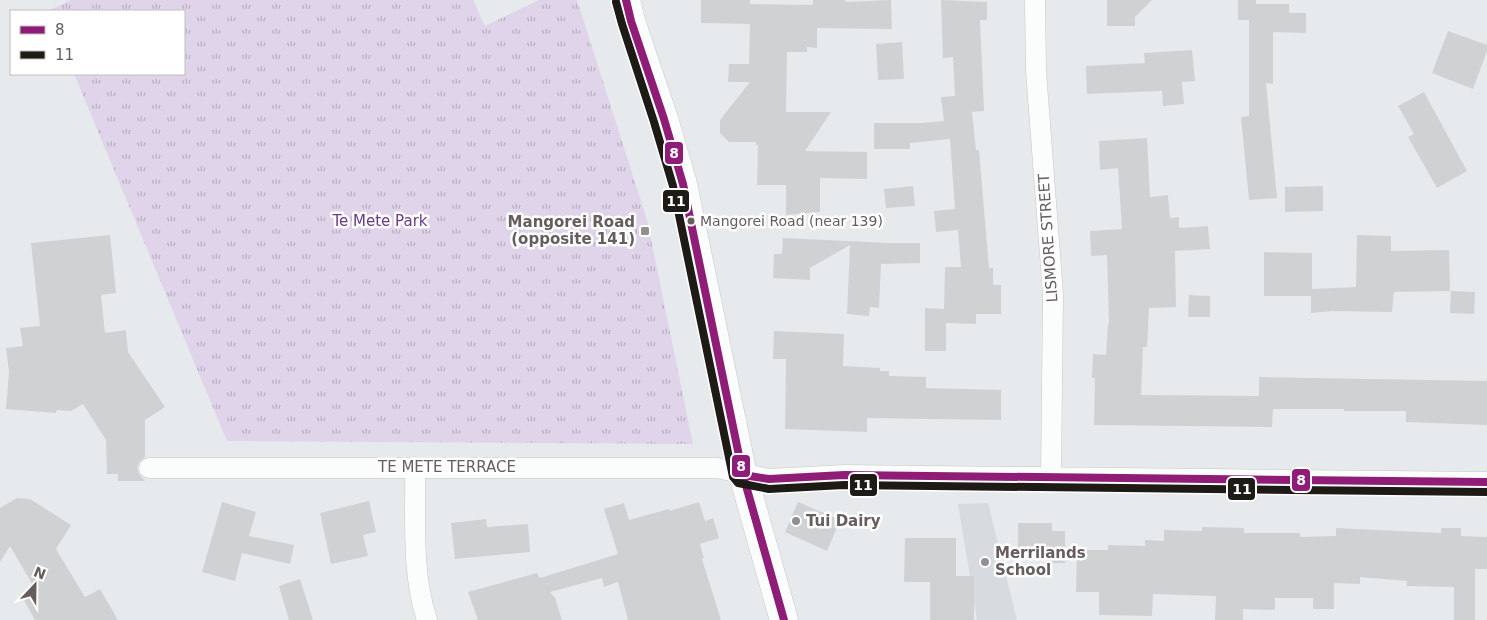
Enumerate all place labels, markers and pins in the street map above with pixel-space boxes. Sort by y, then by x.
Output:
place label: Mangorei Road (opposite 141) [508,213,635,248]
place label: Mangorei Road (near 139) [700,213,883,229]
marker: Mangorei Road (near 139) [686,216,696,226]
marker: Mangorei Road (opposite 141) [639,225,651,237]
place label: Tui Dairy [806,512,881,530]
marker: Tui Dairy [790,515,802,527]
place label: Merrilands School [995,544,1086,579]
marker: Merrilands School [979,556,991,568]

